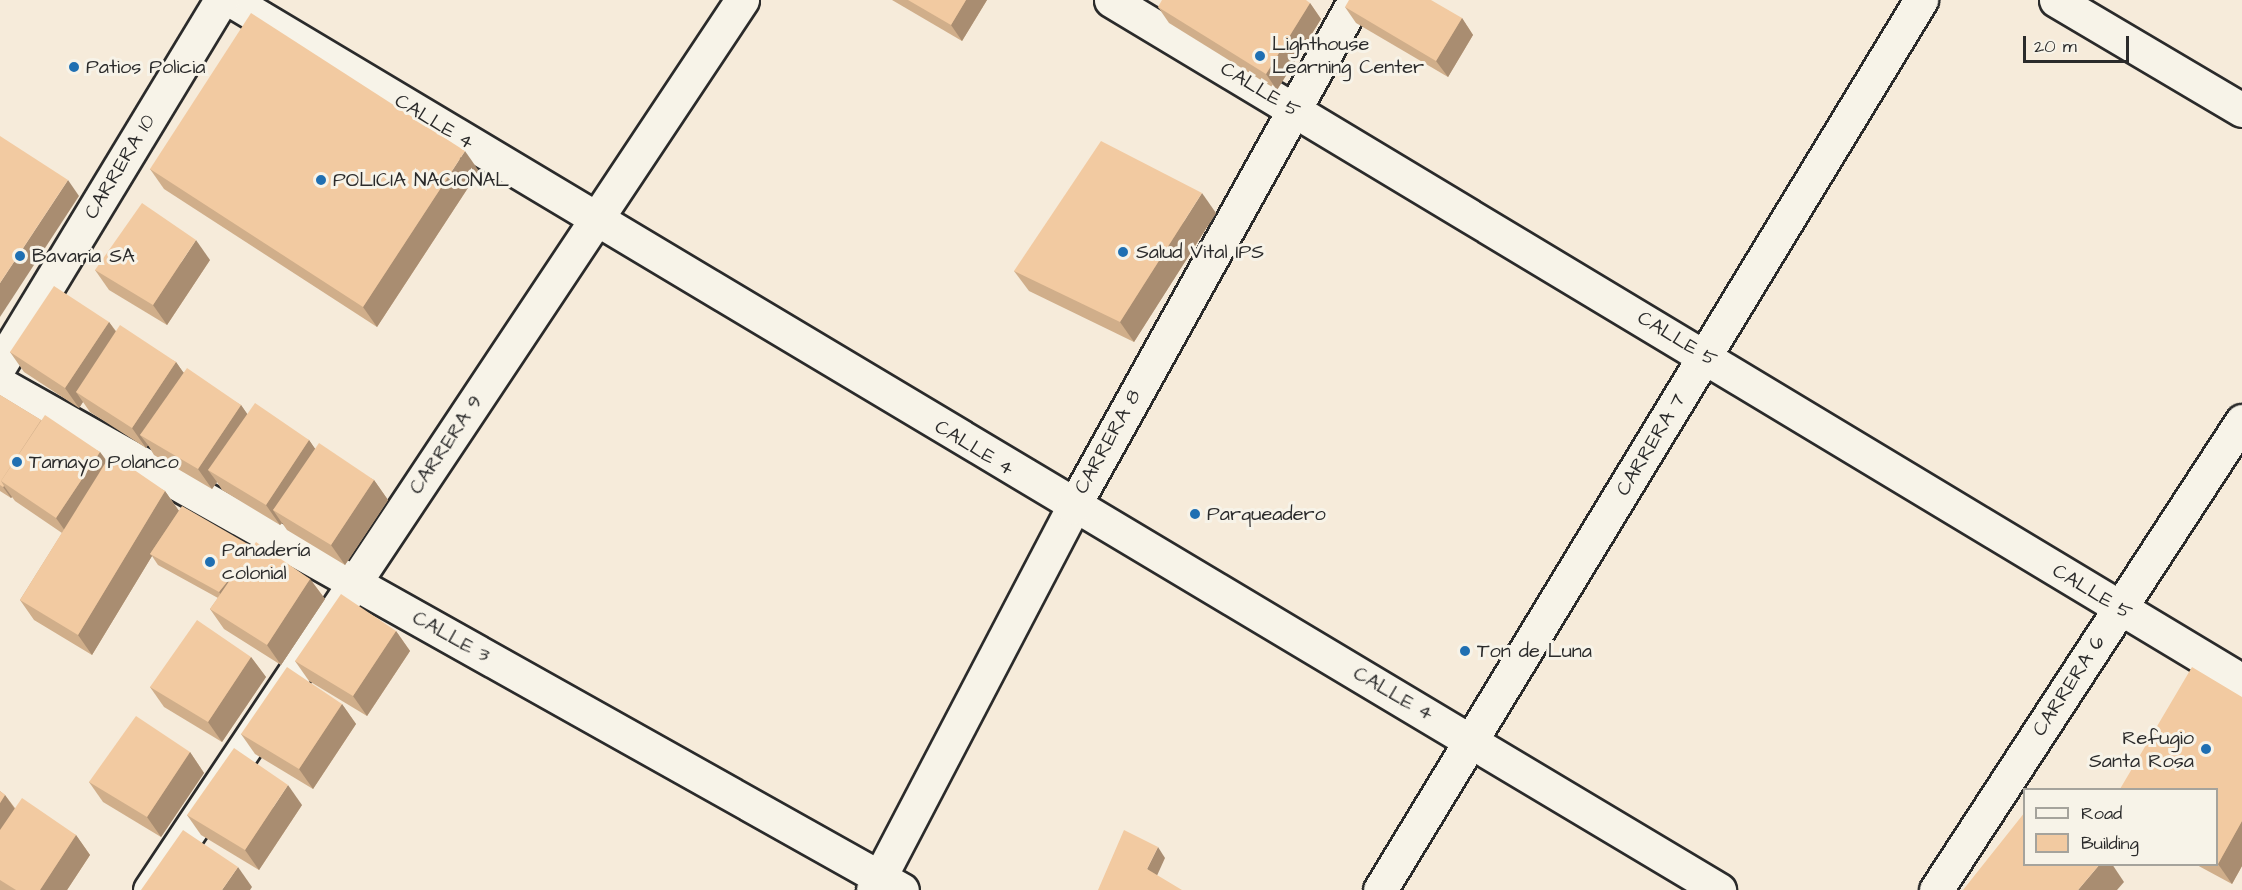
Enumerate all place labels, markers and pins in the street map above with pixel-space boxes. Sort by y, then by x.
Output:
place label: Lighthouse Learning Center [1272,33,1424,80]
marker: Lighthouse Learning Center [1253,49,1267,63]
place label: Patios Policia [86,55,205,79]
marker: Patios Policia [67,60,81,74]
place label: POLICIA NACIONAL [333,168,509,192]
marker: POLICIA NACIONAL [314,173,328,187]
place label: Salud Vital IPS [1136,240,1264,264]
marker: Salud Vital IPS [1114,243,1132,261]
place label: Bavaria SA [32,244,135,268]
marker: Bavaria SA [13,249,27,263]
place label: Tamayo Polanco [29,450,179,474]
marker: Tamayo Polanco [10,455,24,469]
place label: Parqueadero [1207,502,1326,526]
marker: Parqueadero [1188,507,1202,521]
place label: Panadería colonial [222,538,310,585]
marker: Panadería colonial [203,555,217,569]
place label: Ton de Luna [1477,639,1592,663]
marker: Ton de Luna [1458,644,1472,658]
place label: Refugio Santa Rosa [2089,726,2194,773]
marker: Refugio Santa Rosa [2199,742,2213,756]

